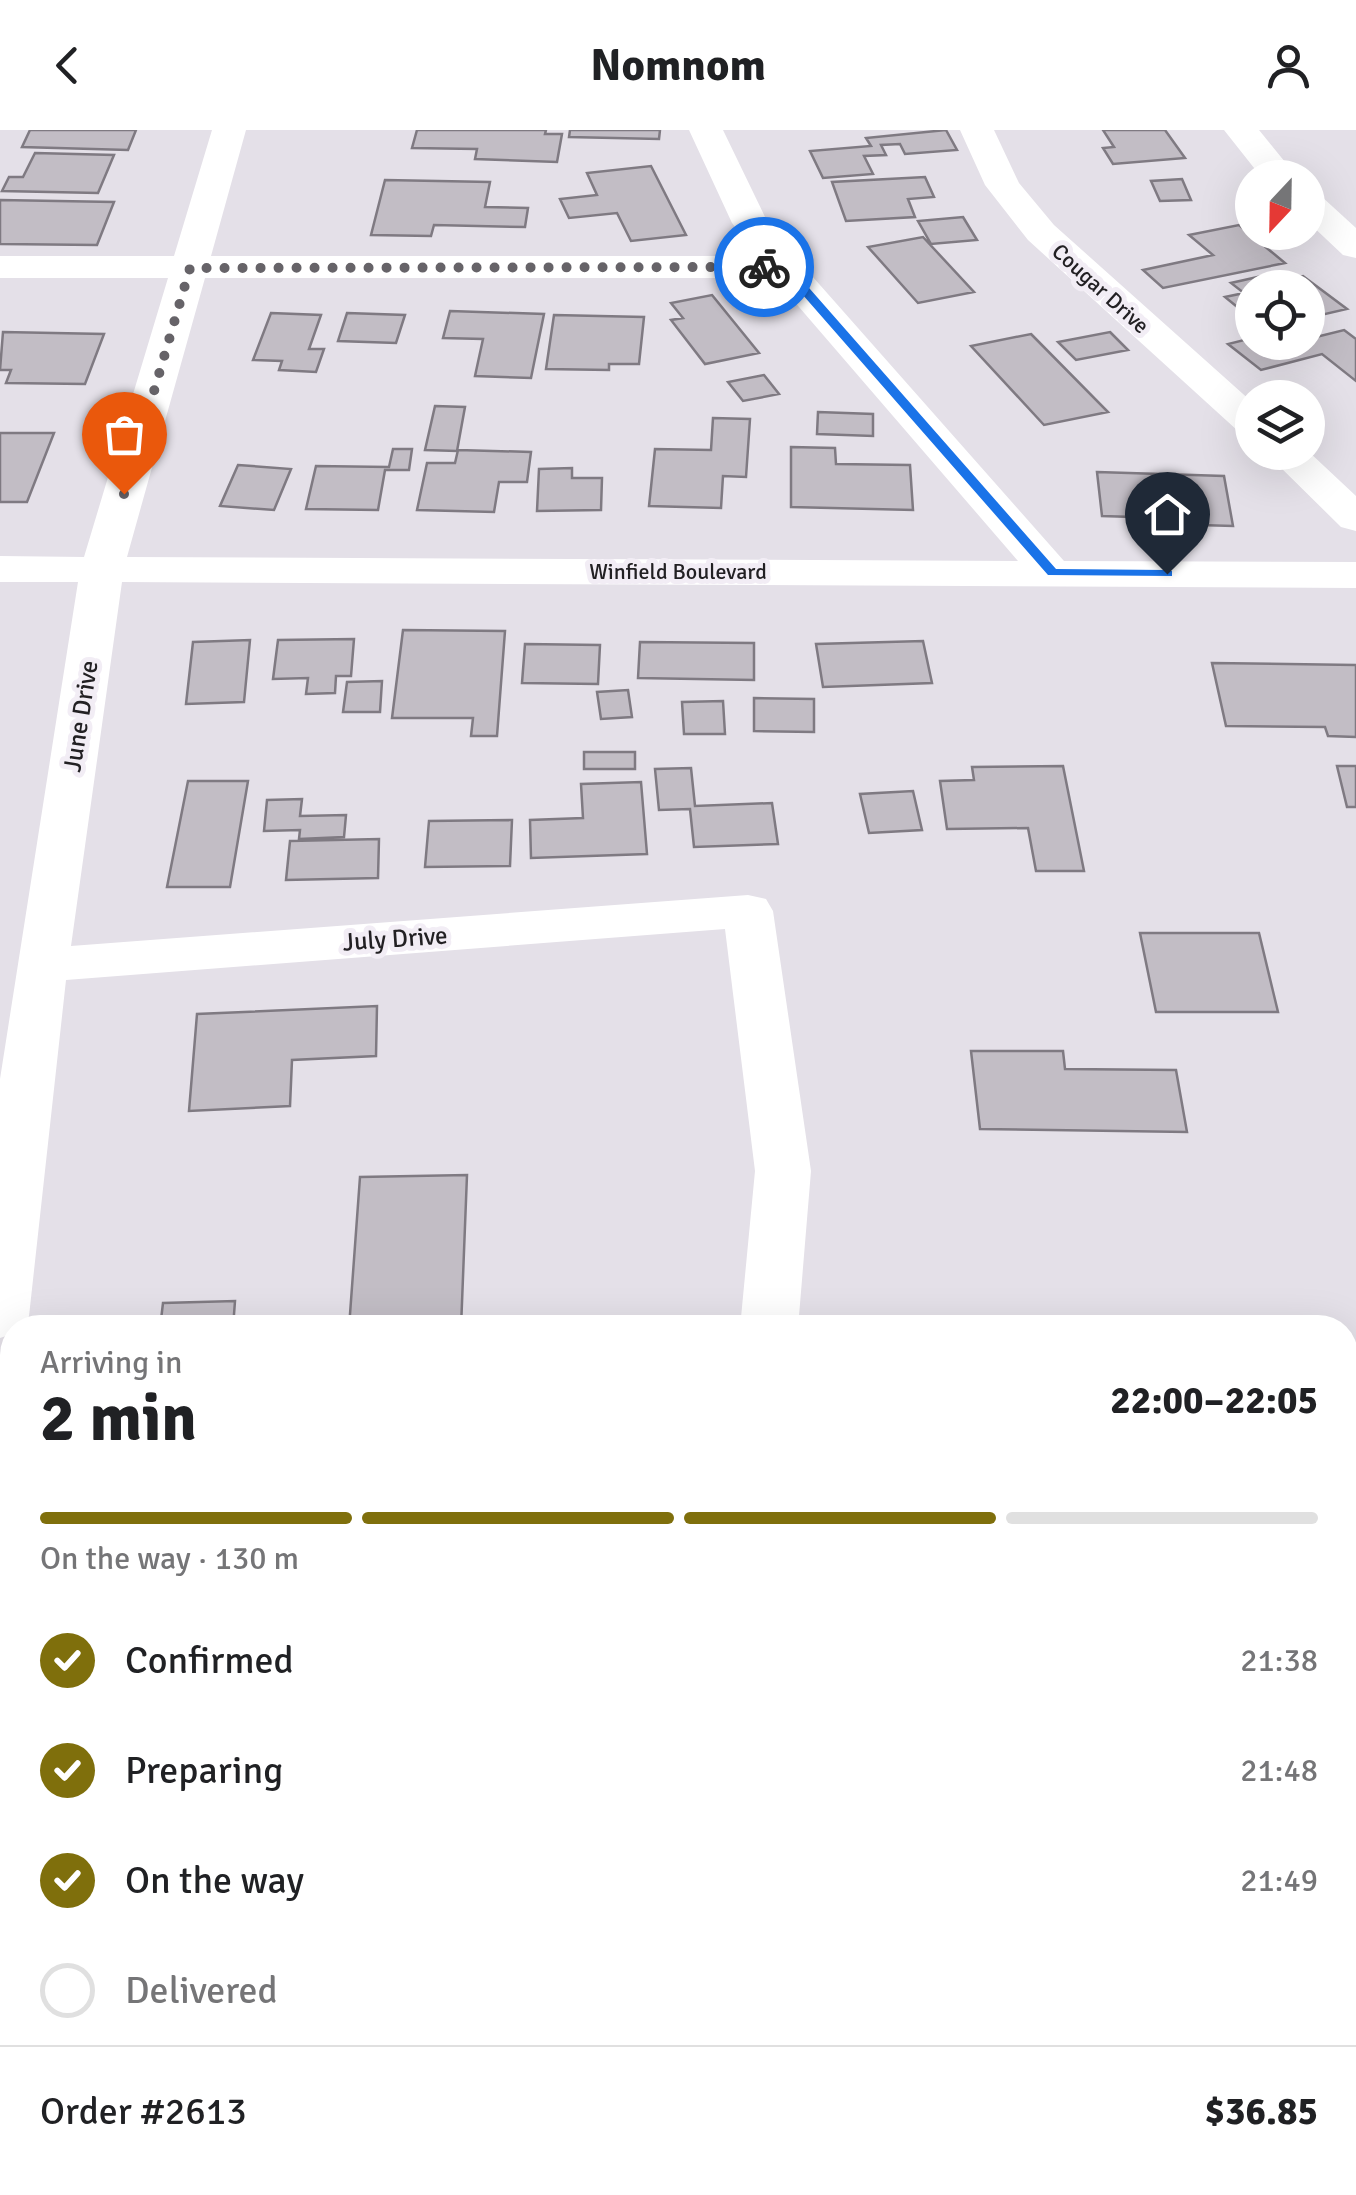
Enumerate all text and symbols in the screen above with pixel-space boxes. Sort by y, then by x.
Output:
icon: back [40,38,95,93]
text: Nomnom [590,38,766,93]
icon: person [1261,38,1316,93]
north arrow [1235,160,1325,250]
map controls [1235,160,1325,470]
courier [714,217,814,317]
street label: Cougar Drive [1046,238,1155,339]
icon: bike [737,240,792,295]
button: locate [1235,270,1325,360]
button: layers [1235,380,1325,470]
pin [82,392,167,495]
icon: bag [97,407,152,462]
pin [1125,472,1210,575]
icon: home [1140,487,1195,542]
street label: Winfield Boulevard [589,558,767,585]
street label: June Drive [56,658,105,774]
street label: July Drive [342,919,449,958]
text: Arriving in [40,1343,182,1382]
text: 22:00–22:05 [1110,1377,1318,1424]
text: 2 min [40,1379,197,1459]
text: On the way · 130 m [40,1539,299,1578]
icon: check [40,1633,95,1688]
text: Confirmed [125,1637,294,1684]
text: 21:38 [1240,1641,1318,1680]
icon: check [40,1743,95,1798]
text: Preparing [125,1747,283,1794]
text: 21:48 [1240,1751,1318,1790]
icon: check [40,1853,95,1908]
text: On the way [125,1857,304,1904]
text: 21:49 [1240,1861,1318,1900]
text: Delivered [125,1967,278,2014]
text: Order #2613 [40,2088,247,2135]
text: $36.85 [1205,2088,1318,2135]

